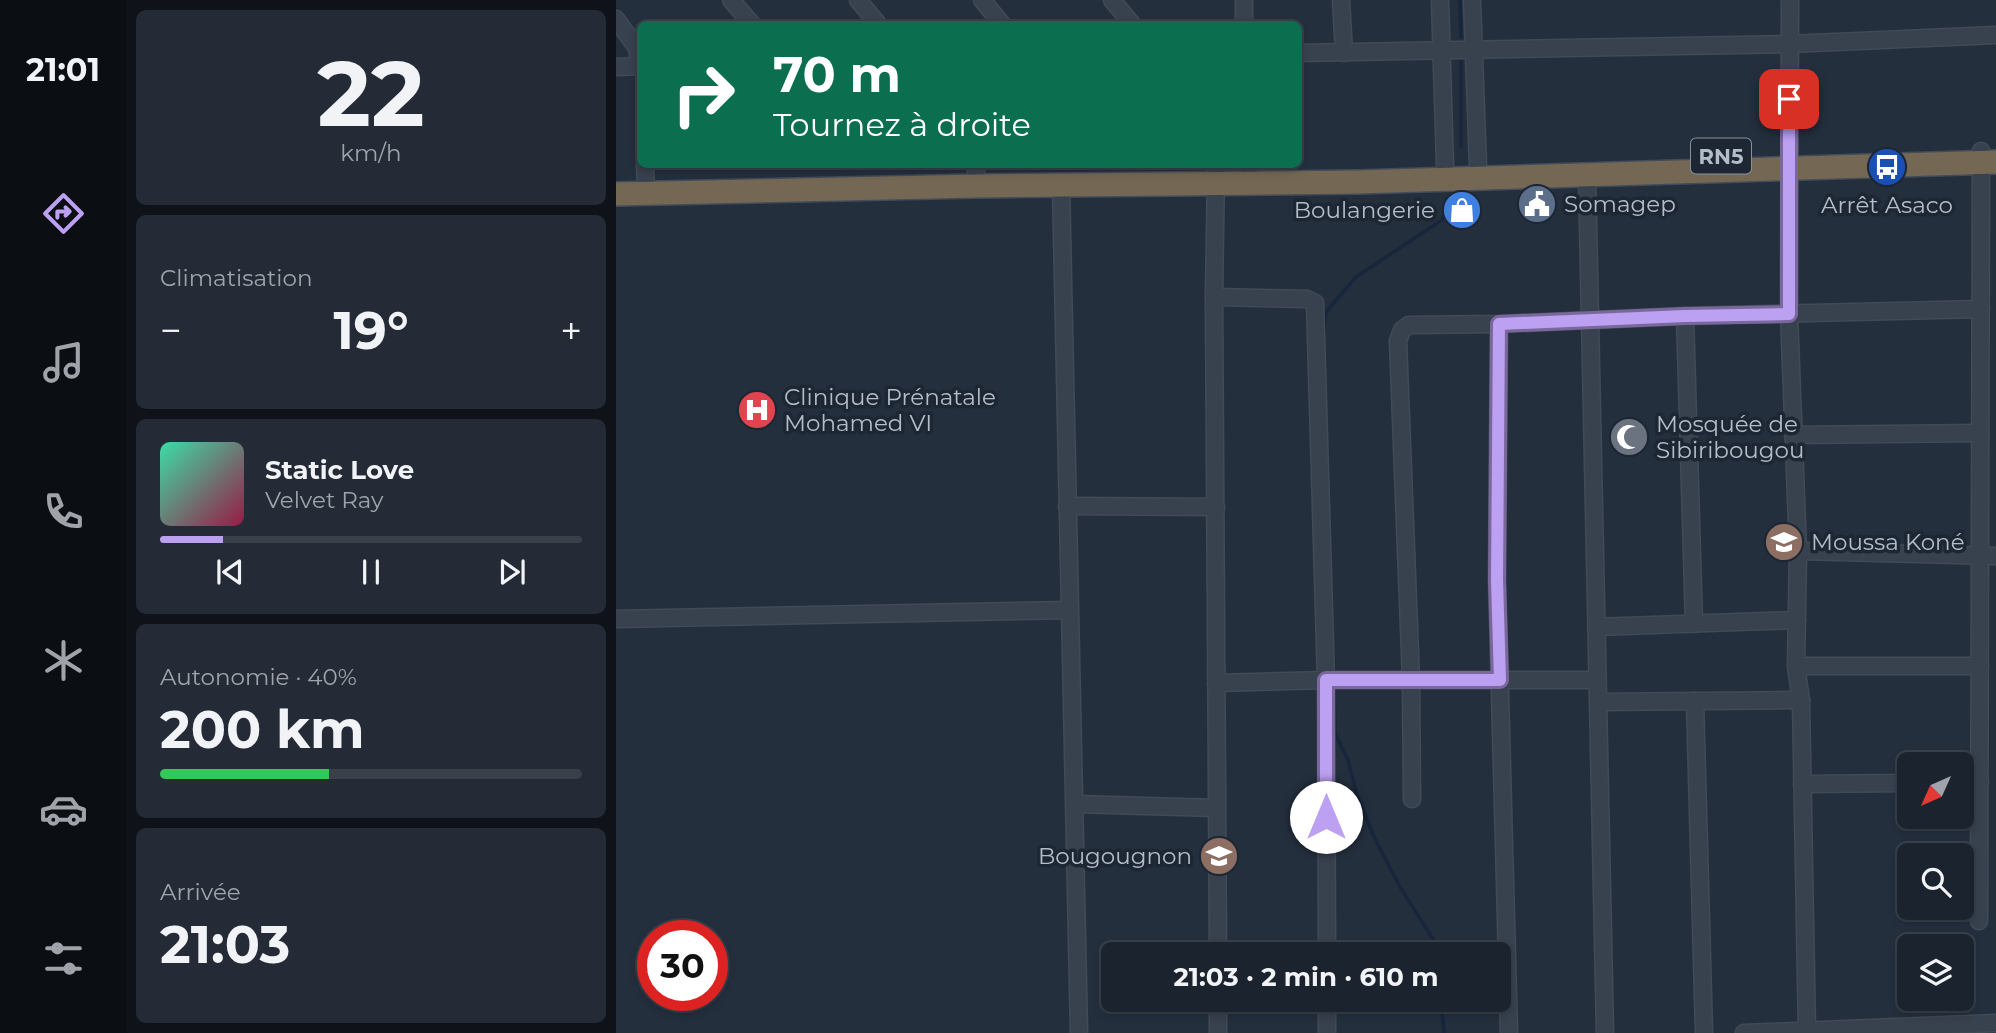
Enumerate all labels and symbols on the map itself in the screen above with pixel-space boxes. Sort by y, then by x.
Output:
pin [1759,69,1819,129]
road number: RN5 [1691,138,1751,174]
bus stop icon: Arrêt Asaco [1866,146,1908,188]
public building icon: Somagep [1516,183,1558,225]
shop icon: Boulangerie [1441,189,1483,231]
place label: Somagep [1564,190,1676,218]
place label: Arrêt Asaco [1821,191,1953,219]
place label: Boulangerie [1294,196,1435,224]
place label: Clinique Prénatale Mohamed VI [784,383,996,437]
hospital icon: Clinique Prénatale Mohamed VI [736,389,778,431]
place label: Mosquée de Sibiribougou [1656,410,1804,464]
mosque icon: Mosquée de Sibiribougou [1608,416,1650,458]
school or university icon: Moussa Koné [1763,521,1805,563]
place label: Moussa Koné [1811,528,1965,556]
north arrow [1897,752,1974,830]
position arrow [1289,780,1363,854]
school or university icon: Bougougnon [1198,835,1240,877]
place label: Bougougnon [1038,842,1192,870]
speed limit sign: 30 [637,920,728,1011]

